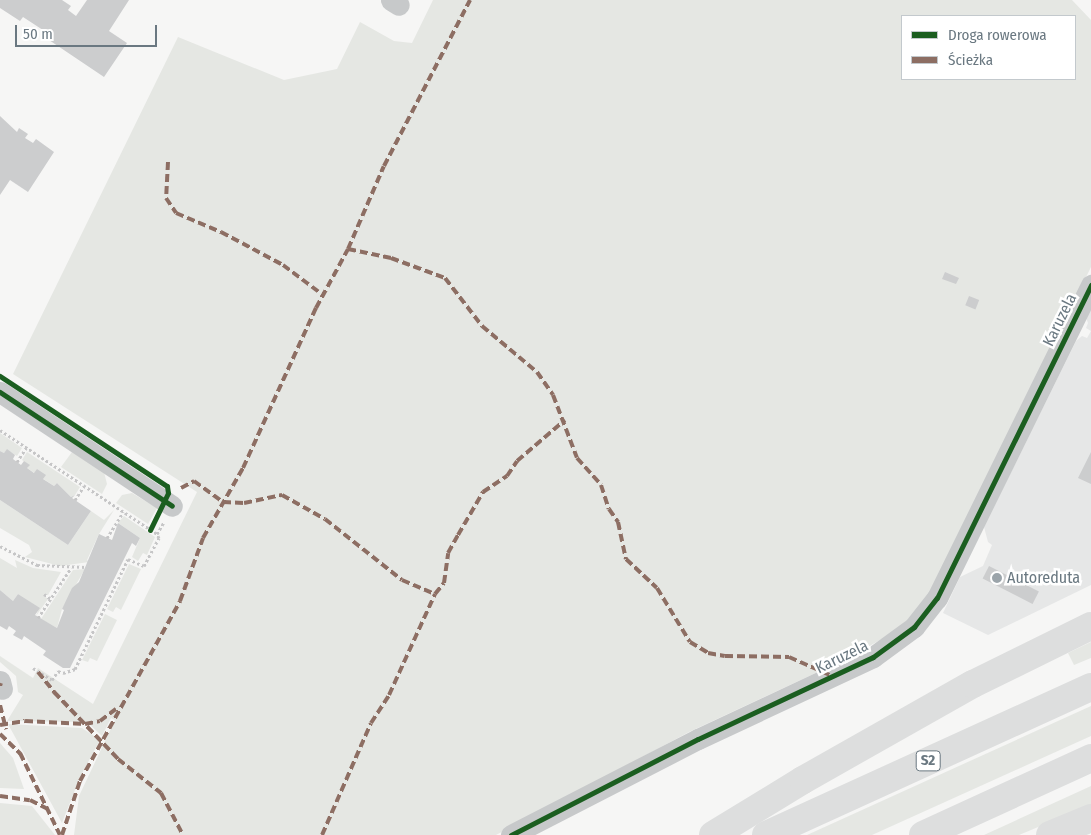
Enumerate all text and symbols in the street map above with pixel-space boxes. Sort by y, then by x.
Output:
scale bar [18,15,160,47]
legend [901,15,1076,80]
text: 50 m [23,25,53,43]
text: Droga rowerowa [948,26,1047,44]
text: Ścieżka [948,51,993,69]
street label: Karuzela [1039,291,1081,349]
place label: Autoreduta [1007,568,1080,588]
marker: Autoreduta [991,572,1003,584]
street label: Karuzela [813,636,871,678]
road number: S2 [916,748,940,774]

